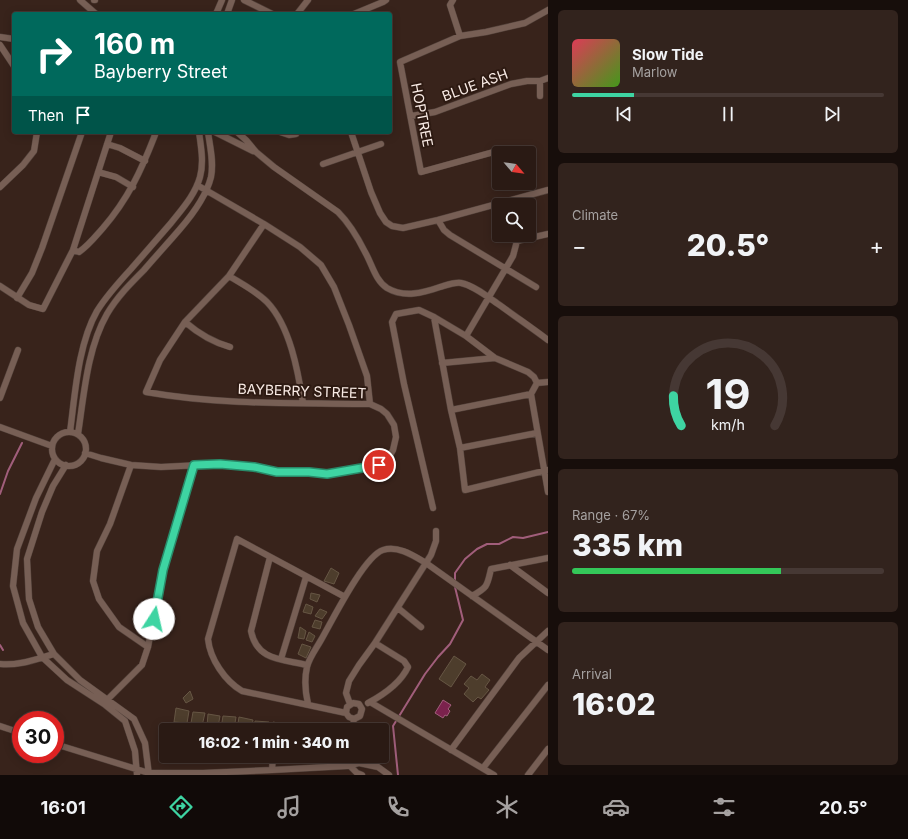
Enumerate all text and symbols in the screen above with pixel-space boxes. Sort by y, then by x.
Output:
text: 160 m [94,27,175,61]
icon: right [28,28,80,80]
text: Slow Tide [632,45,704,64]
text: Bayberry Street [94,61,227,82]
text: Marlow [632,64,678,80]
street label: BLUE ASH [440,65,510,104]
street label: HOPTREE [408,81,437,148]
icon: previous [613,103,635,125]
icon: pause [717,103,739,125]
icon: next [821,103,843,125]
icon: arrive [72,104,94,126]
text: Then [28,106,64,125]
north arrow [492,146,536,190]
map controls [492,146,536,242]
button: search [492,198,536,242]
text: Climate [572,207,618,223]
text: 20.5° [687,227,769,263]
text: − [572,233,587,259]
text: + [869,233,884,259]
text: 19 [706,368,750,418]
street label: BAYBERRY STREET [237,380,367,401]
text: km/h [711,415,745,432]
pin [362,448,396,482]
icon: arrive [368,454,390,476]
text: Range · 67% [572,507,650,523]
text: 335 km [572,527,683,563]
position arrow [133,598,175,640]
text: Arrival [572,666,612,682]
text: 16:02 [572,686,656,722]
speed limit sign: 30 [12,711,64,763]
text: 16:02 · 1 min · 340 m [199,733,349,752]
icon: directions [167,793,195,821]
icon: music [275,793,303,821]
icon: phone [384,793,412,821]
icon: climate [493,793,521,821]
icon: car [602,793,630,821]
icon: filters [710,793,738,821]
text: 16:01 [40,797,86,818]
text: 20.5° [819,797,868,818]

